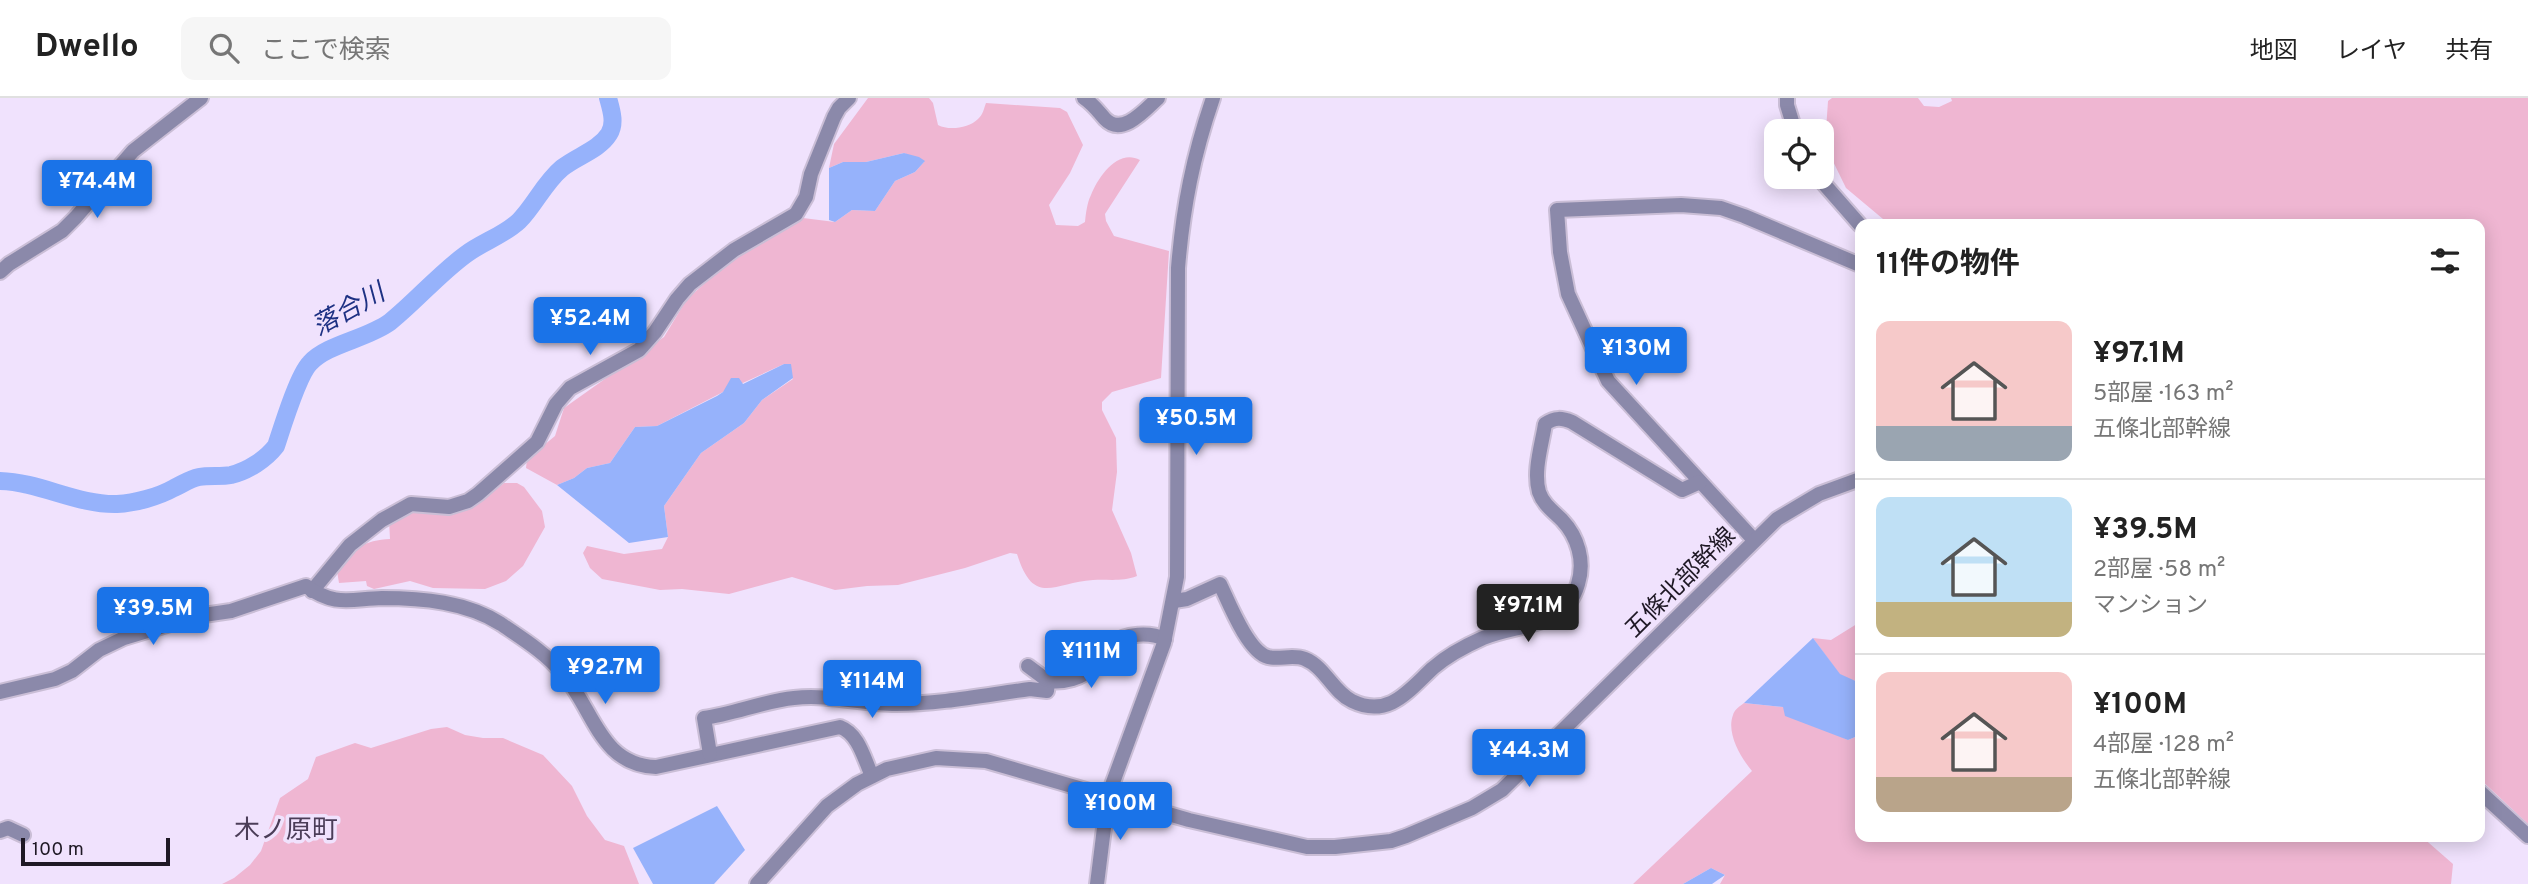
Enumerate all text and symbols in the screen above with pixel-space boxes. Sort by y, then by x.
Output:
search box [181,17,671,80]
text: Dwello [35,27,139,69]
icon: search [205,29,243,67]
text: ここで検索 [261,35,391,68]
text: 地図 [2250,37,2298,67]
text: レイヤ [2336,37,2407,67]
text: 共有 [2445,37,2493,67]
map controls [1764,119,1834,189]
button: locate [1764,119,1834,189]
pin: ¥74.4M [40,160,154,220]
text: ¥74.4M [58,168,136,197]
icon: filters [2426,242,2464,280]
text: 11件の物件 [1876,247,2020,284]
water label: 落合川 [307,276,394,345]
pin: ¥52.4M [533,298,647,357]
text: ¥52.4M [549,305,631,334]
pin: ¥130M [1587,328,1685,387]
text: ¥130M [1601,335,1671,364]
text: ¥97.1M [2093,336,2185,373]
icon: home [1932,349,2016,433]
text: 5部屋 · 163 m² [2093,380,2233,409]
pin: ¥50.5M [1139,398,1253,457]
text: ¥50.5M [1155,405,1237,434]
text: 五條北部幹線 [2093,416,2231,445]
text: ¥39.5M [2093,512,2198,549]
street label: 五條北部幹線 [1620,522,1743,645]
icon: home [1932,525,2016,609]
text: 2部屋 · 58 m² [2093,556,2225,585]
pin: ¥97.1M [1471,584,1585,644]
pin: ¥39.5M [96,588,210,647]
text: ¥97.1M [1493,592,1563,621]
text: マンション [2093,592,2208,621]
text: ¥39.5M [113,595,193,624]
pin: ¥111M [1042,630,1140,690]
text: ¥111M [1061,638,1121,667]
pin: ¥92.7M [548,646,662,706]
text: ¥92.7M [567,654,643,683]
pin: ¥114M [823,660,921,720]
text: ¥114M [839,668,905,697]
text: ¥100M [2093,687,2187,724]
icon: home [1932,700,2016,784]
pin: ¥44.3M [1472,730,1586,789]
text: 4部屋 · 128 m² [2093,731,2234,760]
text: ¥44.3M [1488,737,1570,766]
text: 五條北部幹線 [2093,767,2231,796]
pin: ¥100M [1071,782,1169,842]
text: ¥100M [1084,790,1156,819]
district label: 木ノ原町 [234,815,338,848]
scale bar [21,835,170,867]
text: 100 m [32,838,84,862]

